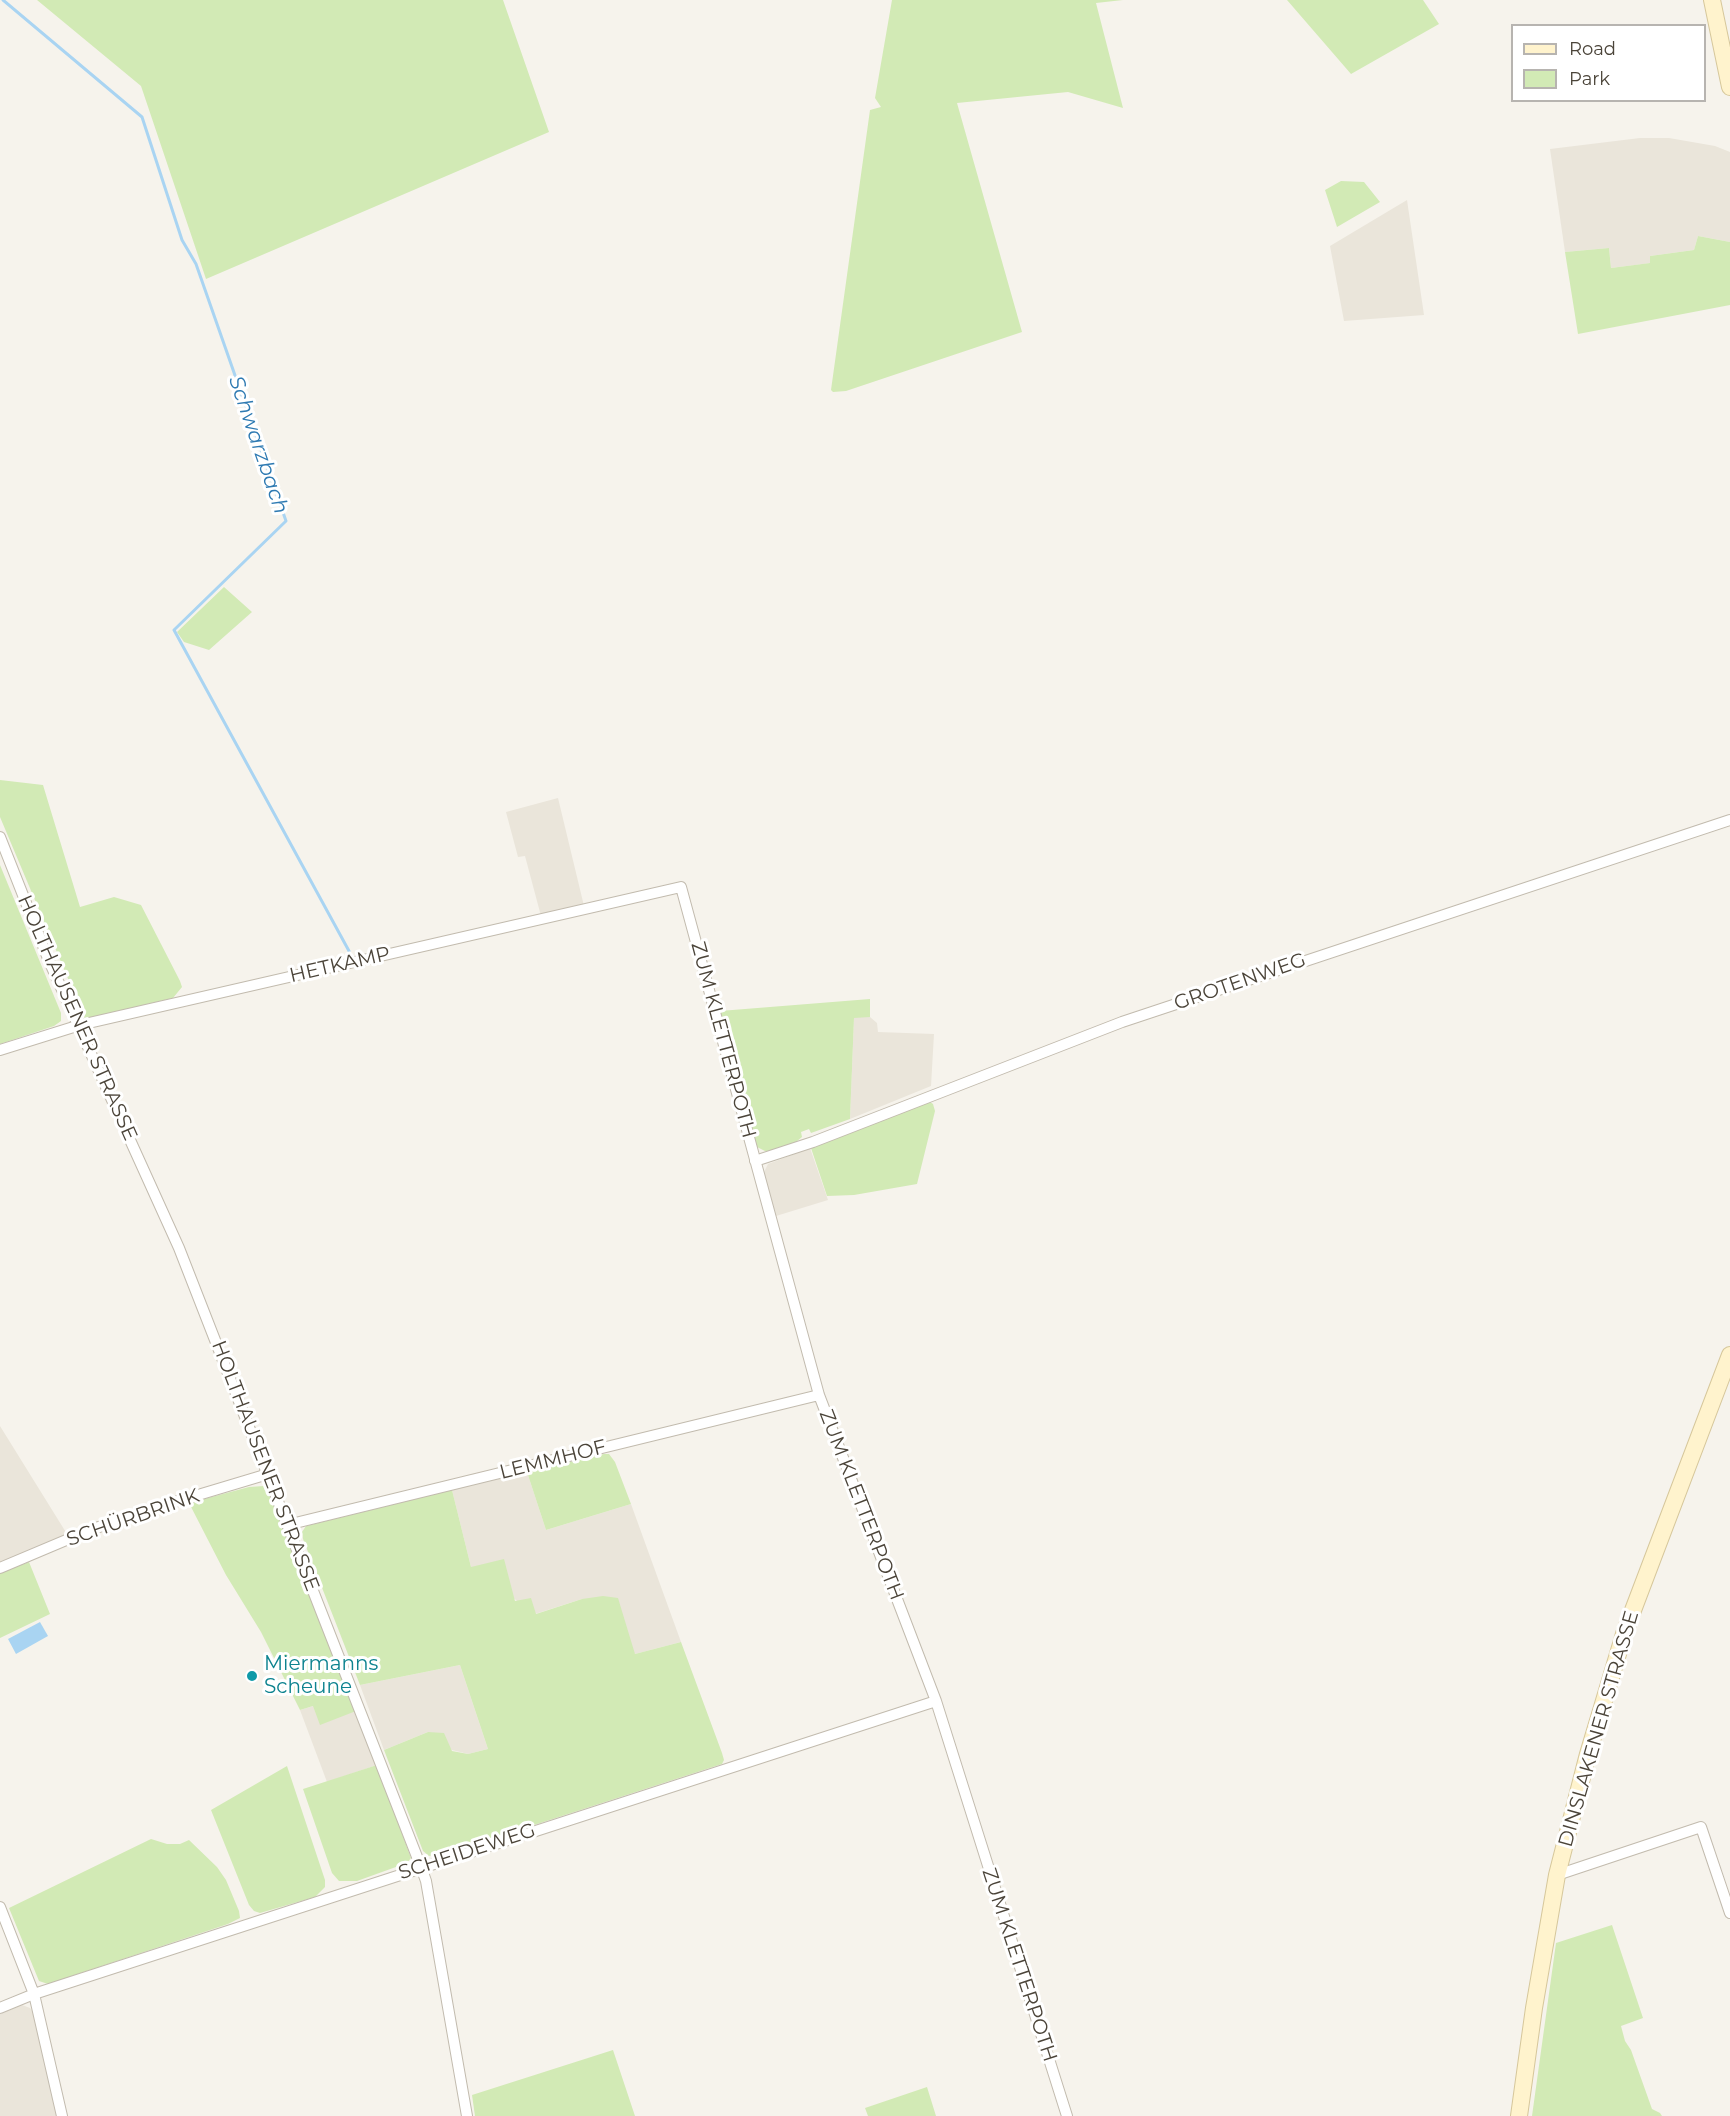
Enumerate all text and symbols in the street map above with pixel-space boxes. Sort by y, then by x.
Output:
legend [1511,24,1706,102]
text: Road [1569,38,1616,60]
text: Park [1569,68,1610,90]
water label: Schwarzbach [223,373,293,517]
street label: HOLTHAUSENER STRASSE [12,891,142,1145]
street label: ZUM KLETTERPOTH [685,939,761,1141]
street label: HETKAMP [287,942,393,988]
street label: GROTENWEG [1171,948,1309,1016]
street label: HOLTHAUSENER STRASSE [206,1337,324,1595]
street label: ZUM KLETTERPOTH [814,1406,908,1604]
street label: LEMMHOF [497,1435,609,1485]
street label: SCHÜRBRINK [63,1484,203,1552]
street label: DINSLAKENER STRASSE [1554,1608,1644,1850]
place label: Miermanns Scheune [264,1652,378,1699]
marker: Miermanns Scheune [245,1669,259,1683]
street label: SCHEIDEWEG [395,1819,539,1885]
street label: ZUM KLETTERPOTH [976,1865,1062,2065]

